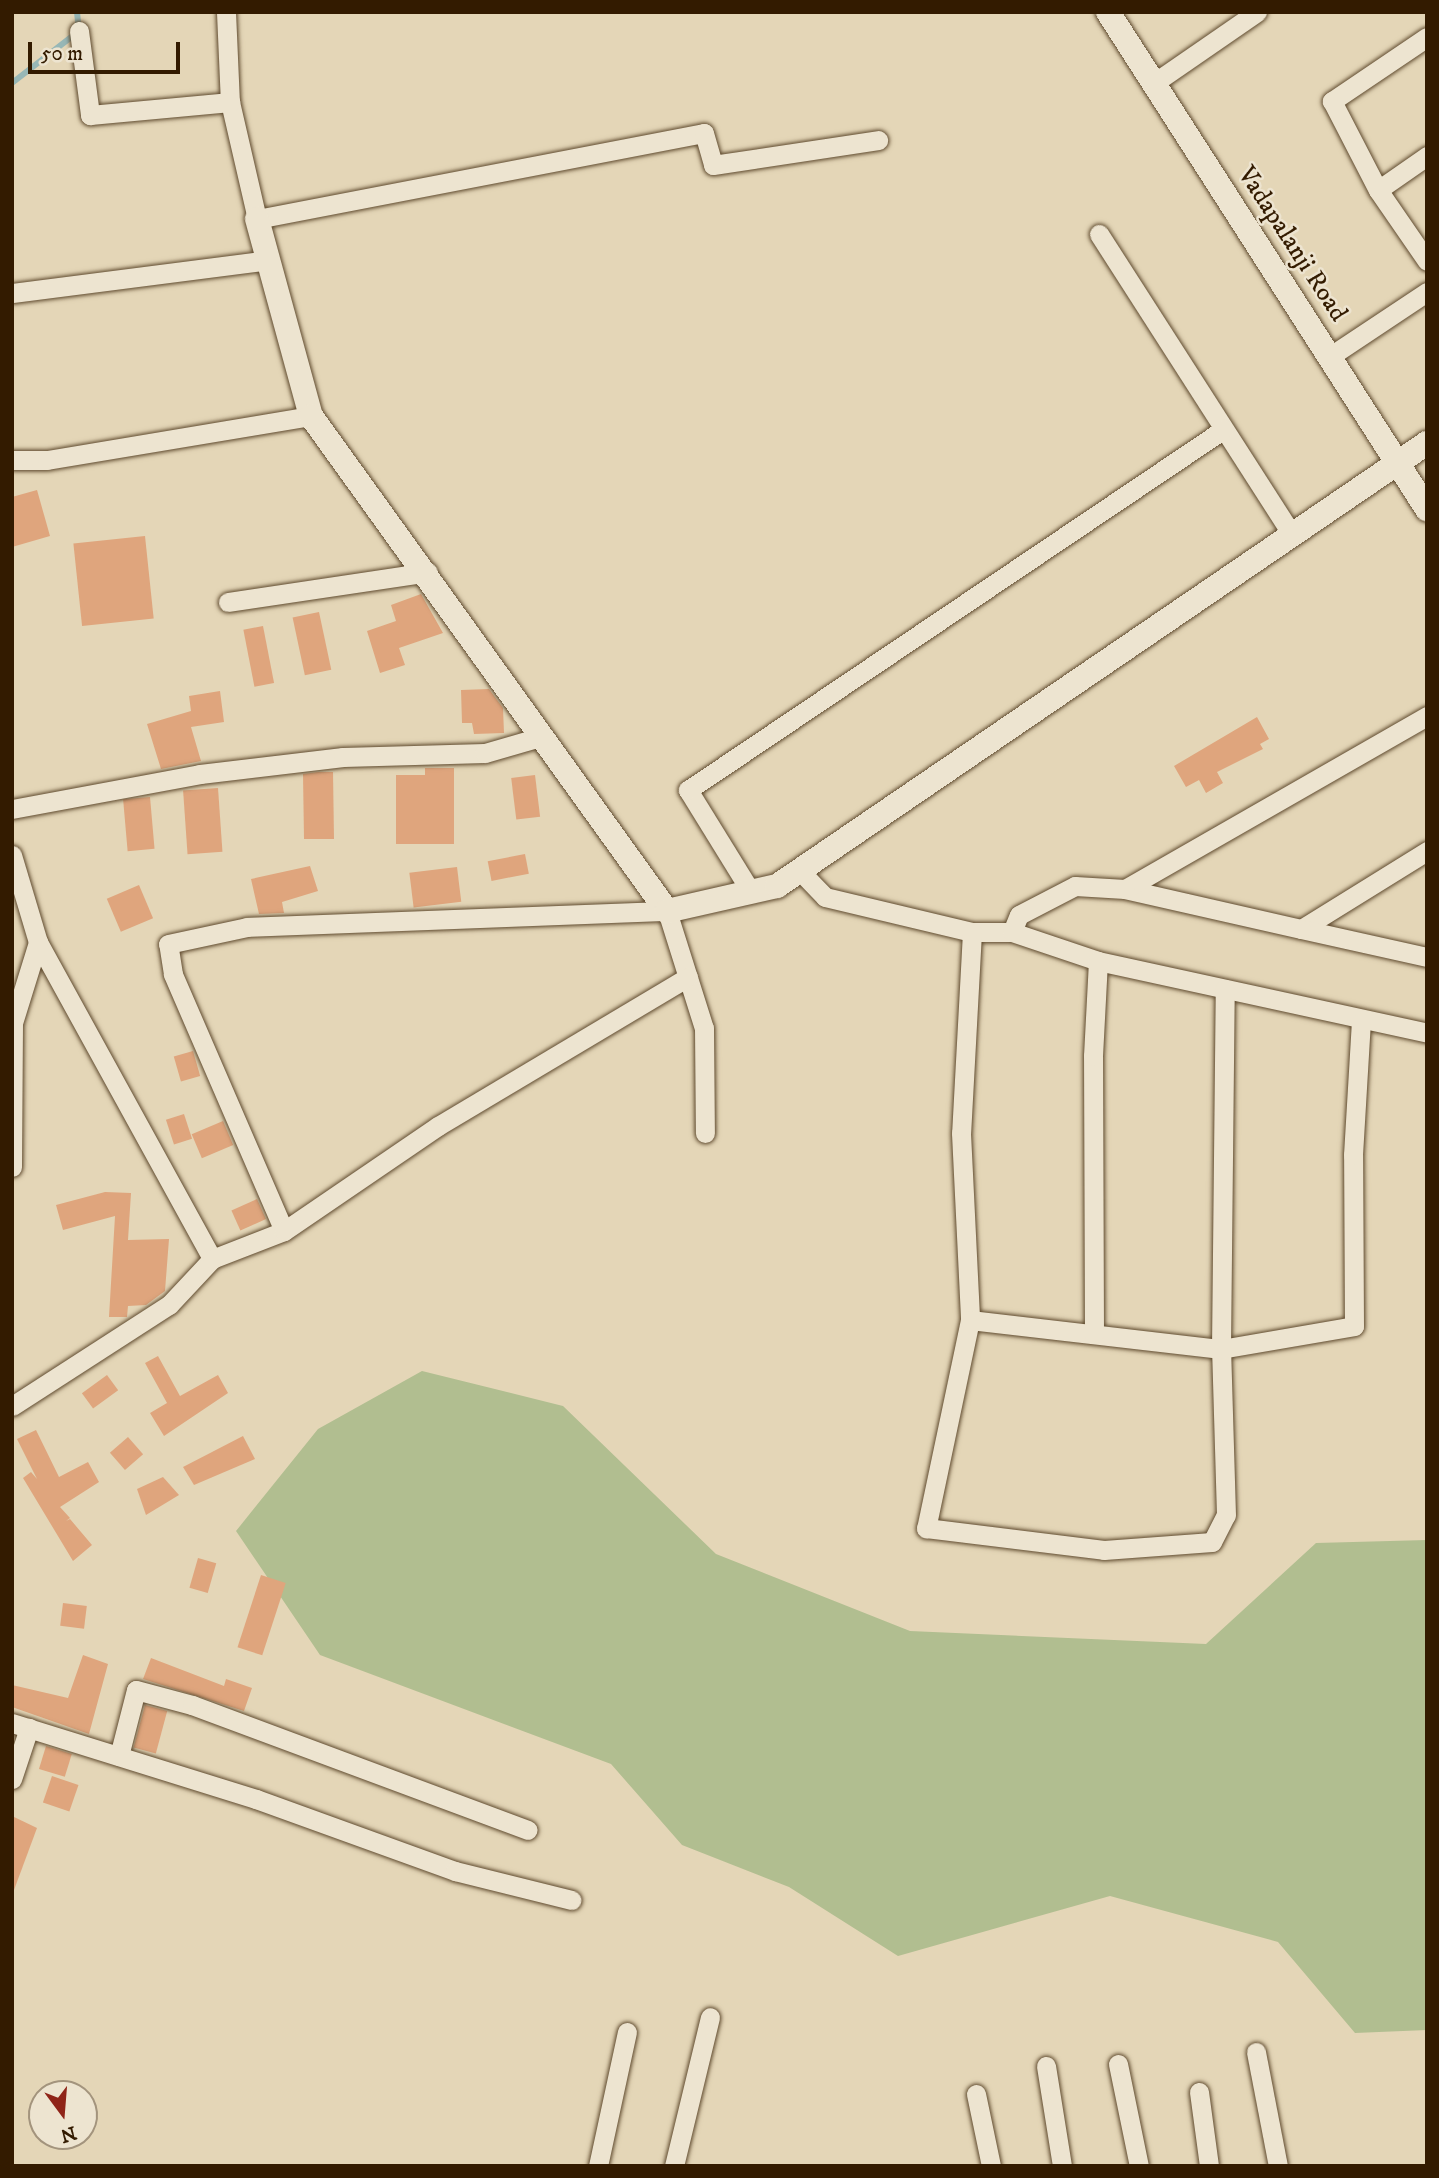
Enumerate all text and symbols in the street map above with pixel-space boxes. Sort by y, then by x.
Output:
scale bar [32,28,184,72]
text: 50 m [41,41,83,67]
street label: Vadapalanji Road [1230,161,1354,327]
north arrow [28,2080,98,2150]
text: N [58,2121,79,2147]

